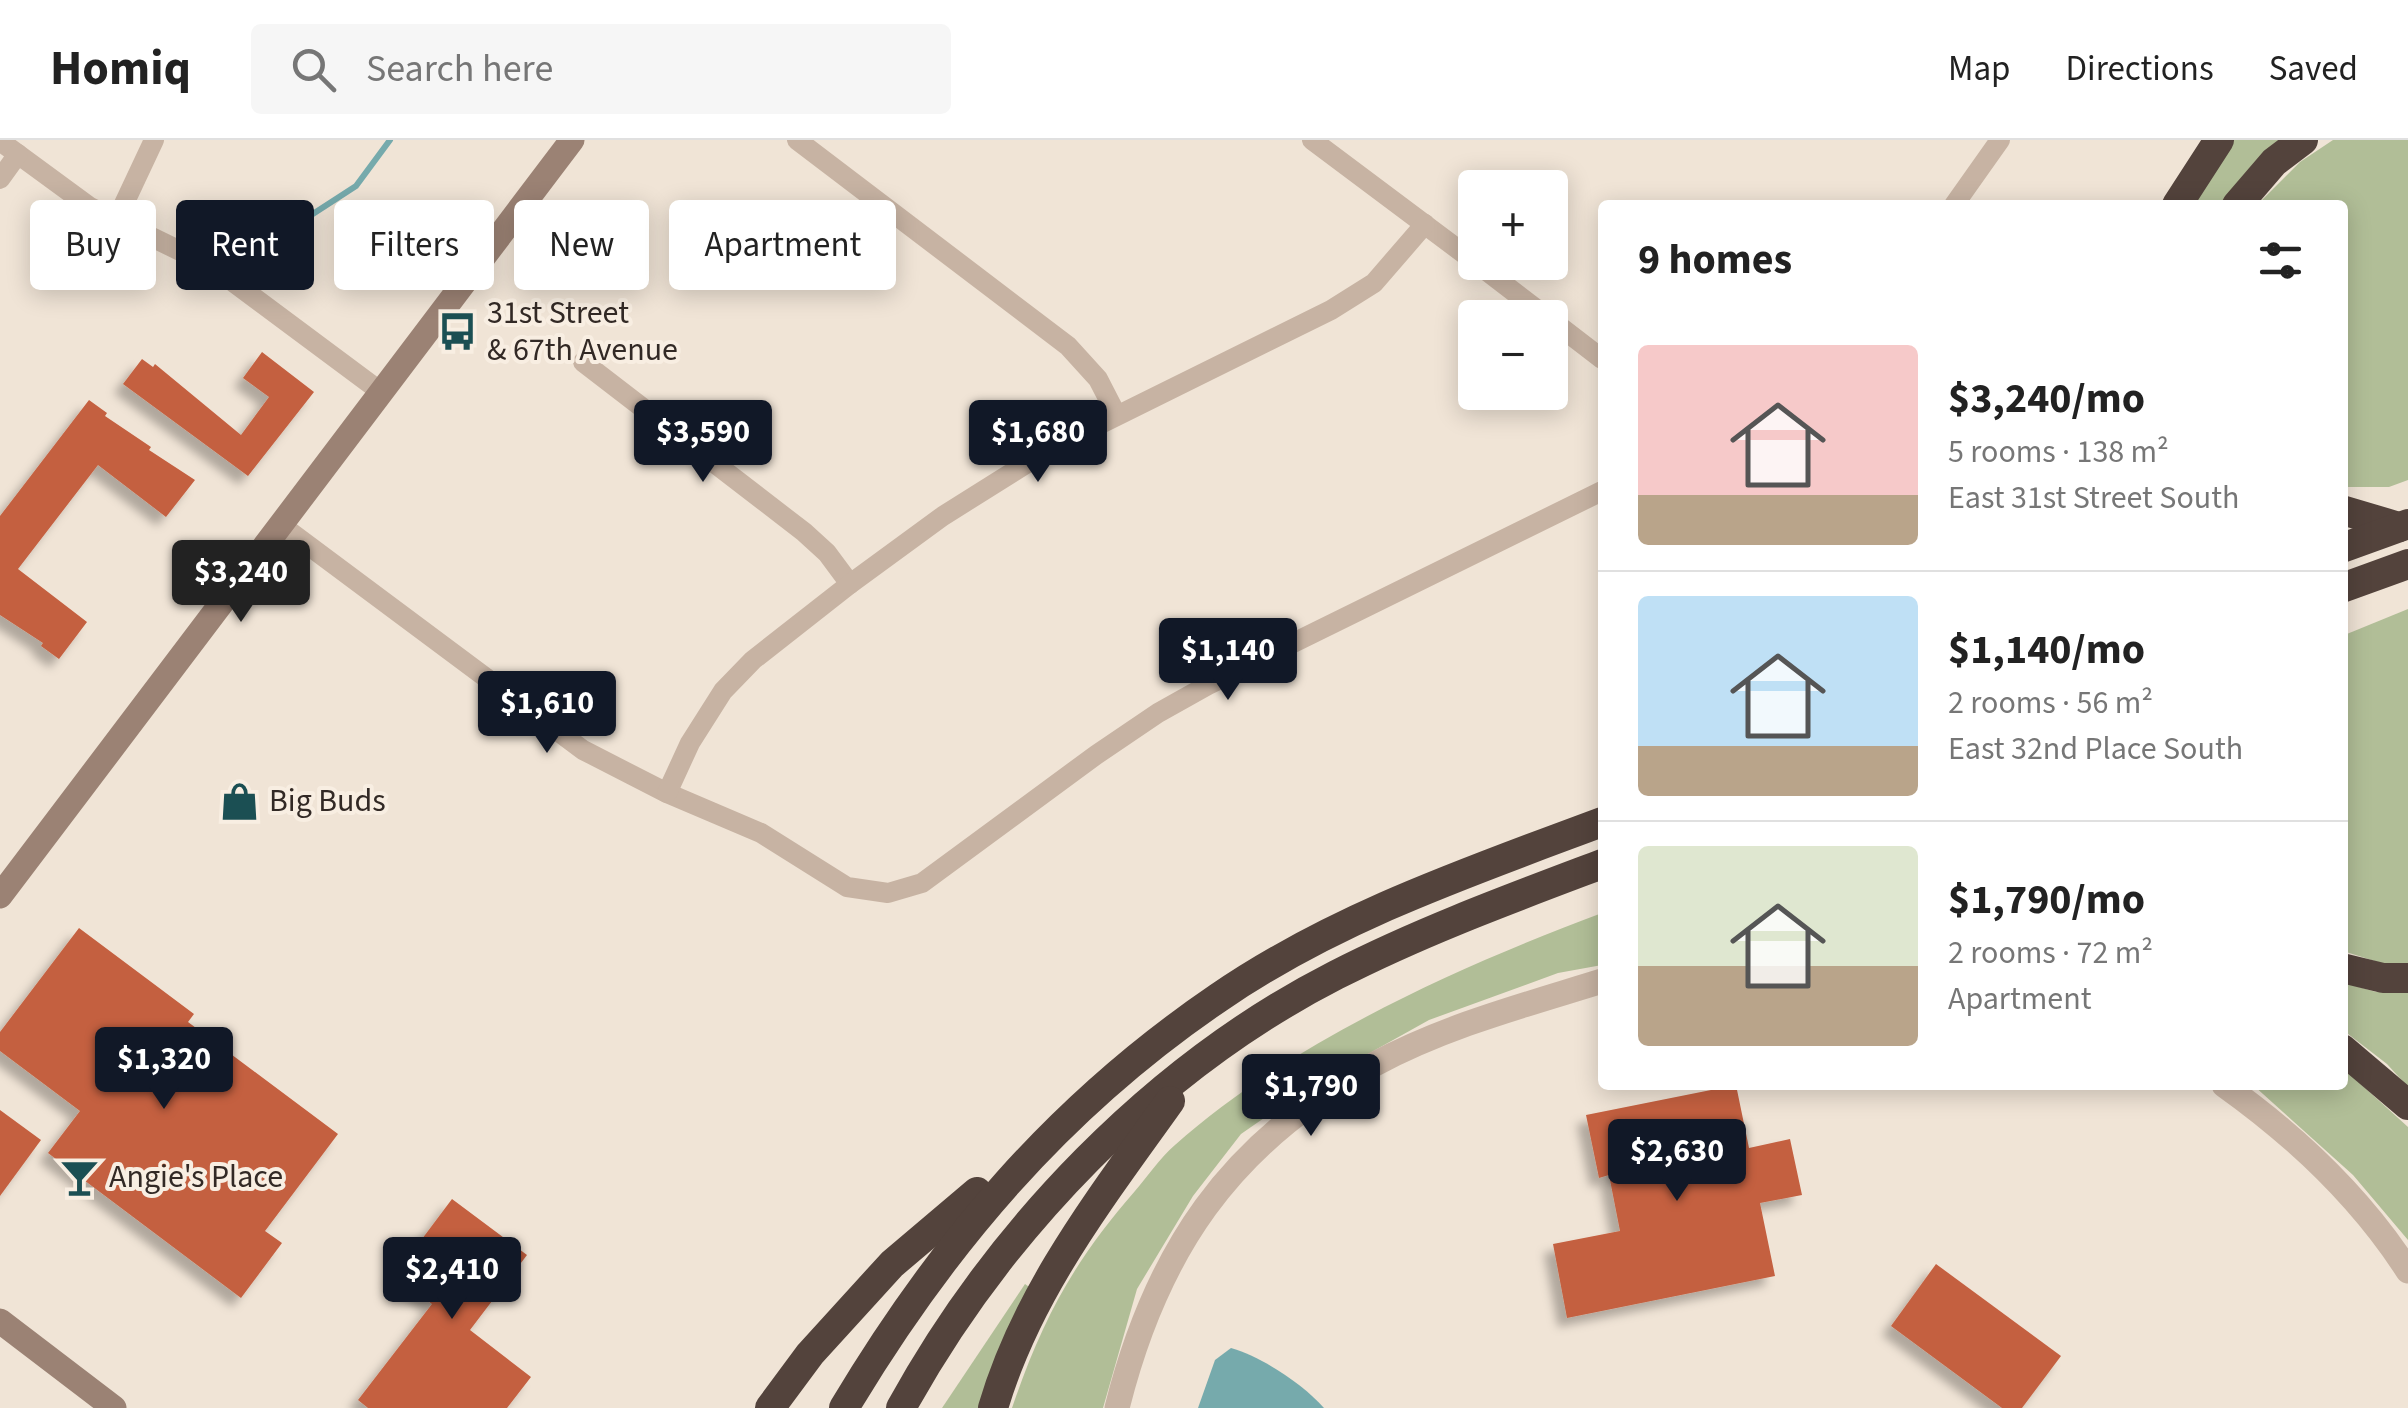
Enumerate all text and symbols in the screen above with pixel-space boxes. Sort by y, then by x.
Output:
search box [251,24,951,114]
text: Homiq [50,35,191,103]
icon: search [286,42,341,97]
text: Search here [366,42,553,96]
text: Map [1948,44,2011,94]
text: Directions [2066,44,2214,94]
text: Saved [2269,44,2358,94]
map controls [1458,170,1568,410]
button: + [1458,170,1568,280]
chip: Buy [30,200,156,290]
chip: Rent [176,200,314,290]
chip: Filters [334,200,494,290]
chip: New [514,200,649,290]
chip: Apartment [669,200,896,290]
text: 9 homes [1638,230,1792,290]
icon: filters [2253,233,2308,288]
place label: 31st Street & 67th Avenue [487,290,678,373]
button: − [1458,300,1568,410]
bus stop icon: 31st Street & 67th Avenue [436,310,478,352]
text: $3,240/mo [1948,369,2145,429]
icon: home [1718,385,1838,505]
pin: $3,590 [622,400,784,485]
pin: $1,680 [957,400,1119,485]
text: $3,590 [656,409,750,455]
text: $1,680 [991,409,1085,455]
text: 5 rooms · 138 m² [1948,429,2169,475]
text: East 31st Street South [1948,475,2239,521]
pin: $3,240 [160,540,322,625]
text: $3,240 [194,549,288,595]
pin: $1,140 [1147,618,1309,703]
text: $1,140/mo [1948,620,2145,680]
text: $1,140 [1181,627,1275,673]
icon: home [1718,636,1838,756]
pin: $1,610 [466,671,628,756]
text: $1,610 [500,680,594,726]
text: 2 rooms · 56 m² [1948,680,2153,726]
text: East 32nd Place South [1948,726,2243,772]
place label: Big Buds [269,778,386,824]
shop icon: Big Buds [218,780,260,822]
text: $1,790/mo [1948,870,2145,930]
icon: home [1718,886,1838,1006]
text: 2 rooms · 72 m² [1948,930,2153,976]
text: Apartment [1948,976,2091,1022]
pin: $1,320 [83,1027,245,1112]
text: $1,320 [117,1036,211,1082]
pin: $1,790 [1230,1054,1392,1139]
text: $1,790 [1264,1063,1358,1109]
pin: $2,630 [1596,1119,1758,1204]
text: $2,630 [1630,1128,1724,1174]
place label: Angie's Place [109,1154,283,1200]
bar icon: Angie's Place [58,1156,100,1198]
pin: $2,410 [371,1237,533,1322]
text: $2,410 [405,1246,499,1292]

